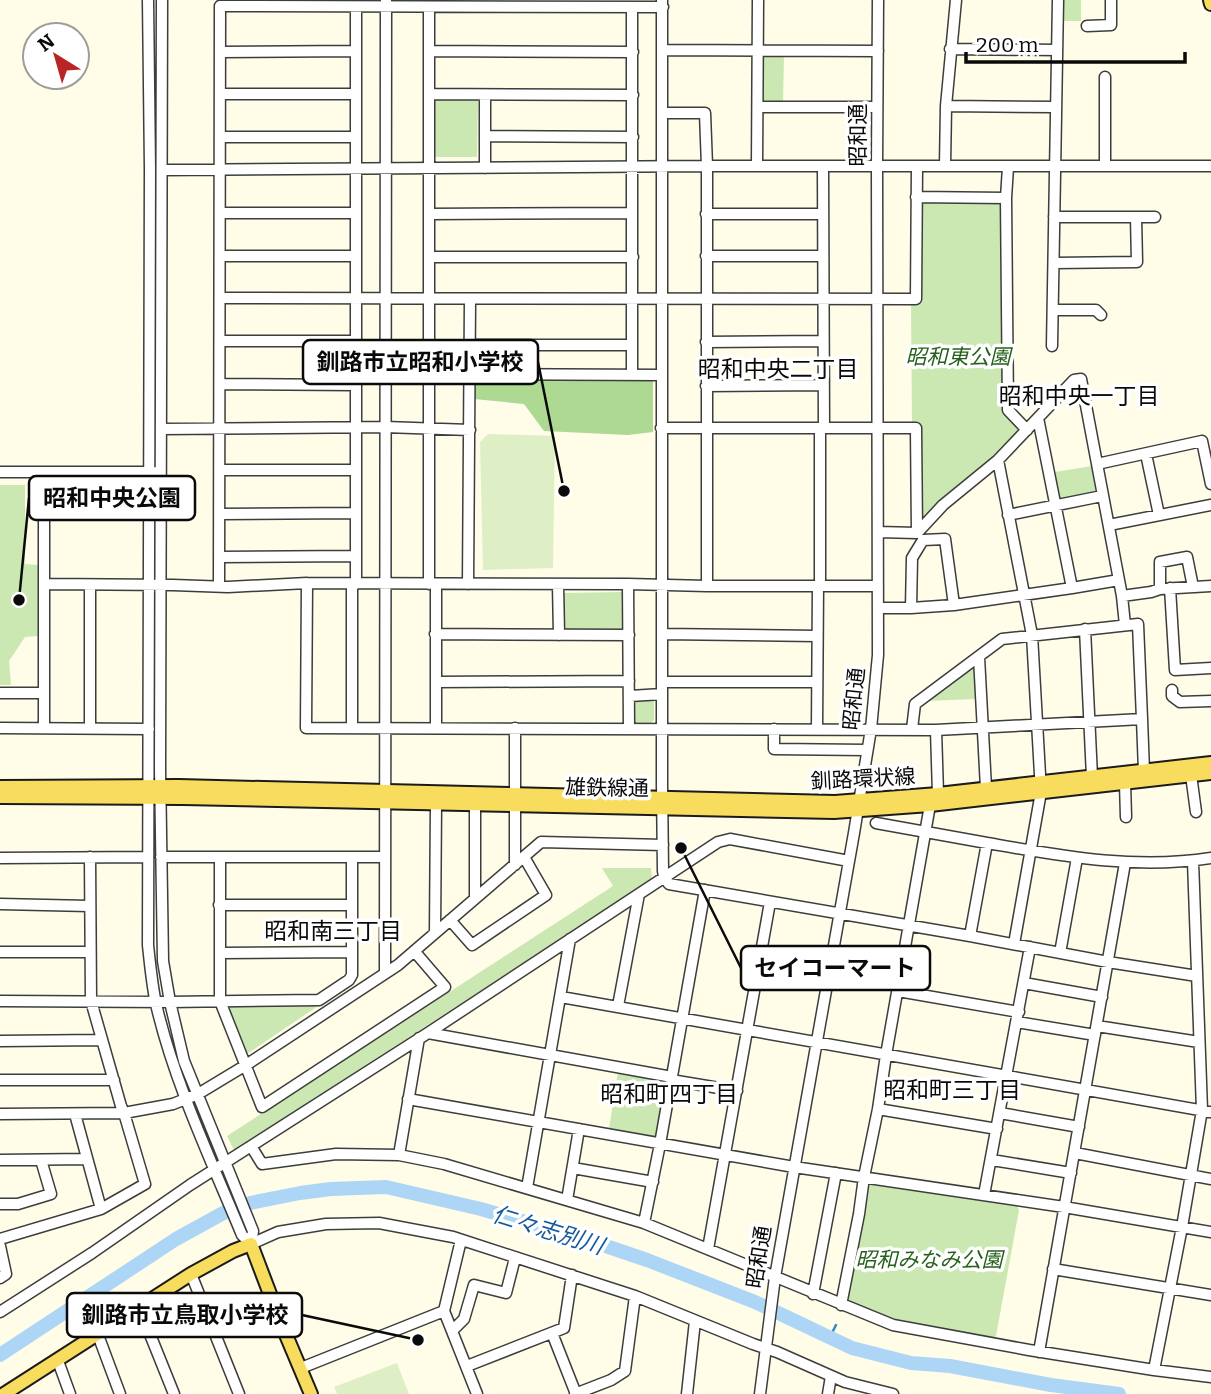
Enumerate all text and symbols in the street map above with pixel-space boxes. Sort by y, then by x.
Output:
north arrow [21,21,91,91]
scale bar [966,21,1185,65]
text: N [33,29,59,56]
text: 200 m [976,32,1039,58]
street label: 昭和通 [845,104,871,167]
callout: 釧路市立昭和小学校 [303,340,538,384]
park label: 昭和東公園 [906,344,1013,370]
text: 釧路市立昭和小学校 [317,348,524,376]
district label: 昭和中央二丁目 [698,355,859,383]
district label: 昭和中央一丁目 [999,382,1160,410]
callout: 昭和中央公園 [29,476,195,520]
text: 昭和中央公園 [43,484,181,512]
street label: 昭和通 [838,666,870,732]
street label: 釧路環状線 [810,763,916,795]
street label: 雄鉄線通 [565,774,649,802]
district label: 昭和南三丁目 [264,917,402,945]
callout: セイコーマート [741,946,930,990]
text: セイコーマート [755,954,916,982]
district label: 昭和町三丁目 [883,1076,1021,1104]
district label: 昭和町四丁目 [600,1080,738,1108]
water label: 仁々志別川 [489,1200,610,1261]
street label: 昭和通 [741,1224,777,1290]
park label: 昭和みなみ公園 [856,1247,1005,1273]
callout: 釧路市立鳥取小学校 [67,1293,302,1337]
text: 釧路市立鳥取小学校 [82,1301,289,1329]

